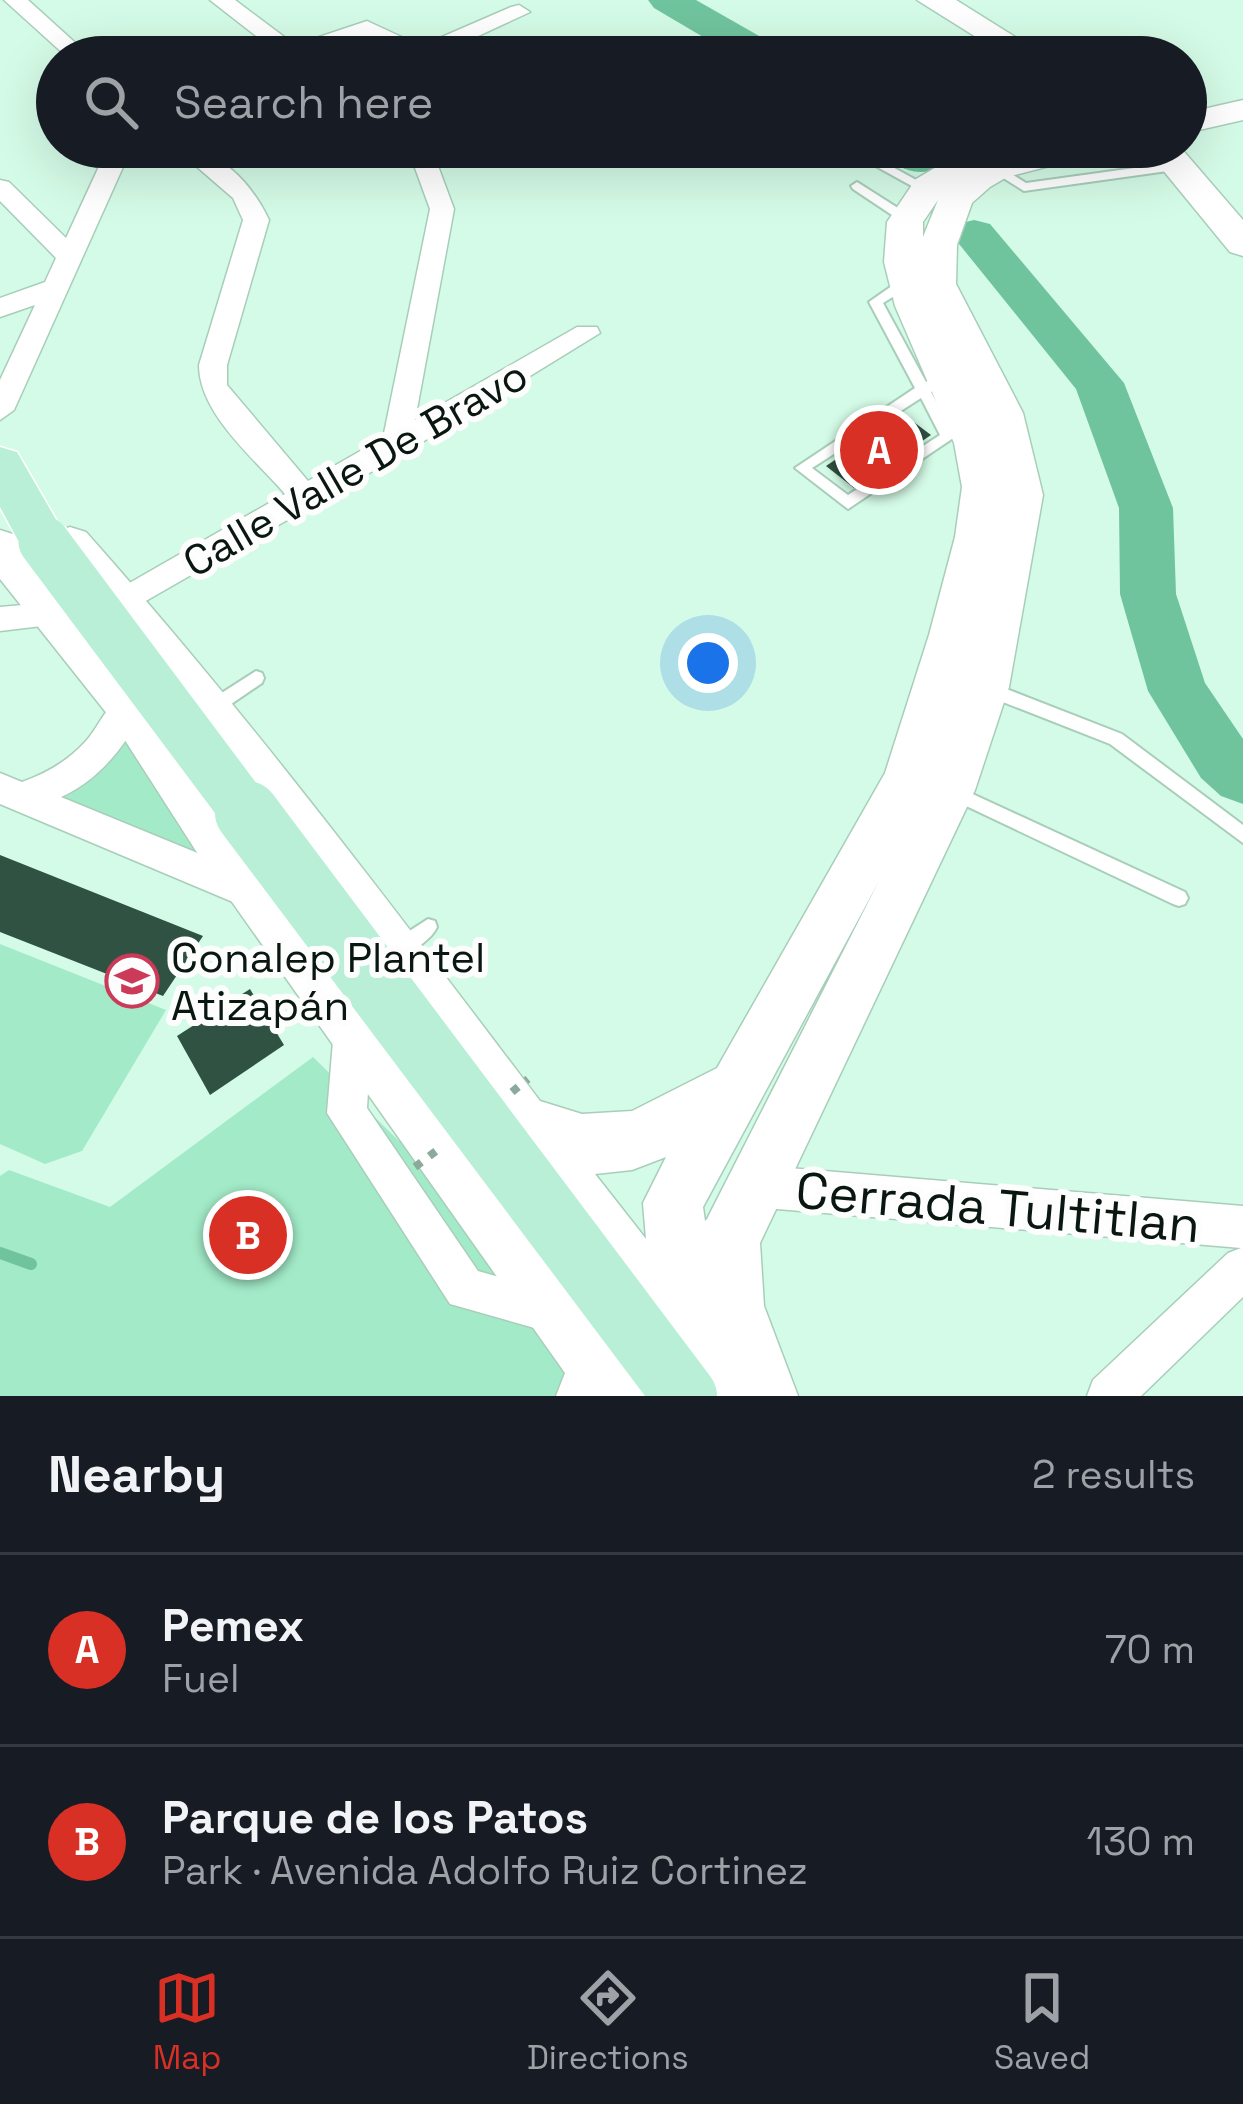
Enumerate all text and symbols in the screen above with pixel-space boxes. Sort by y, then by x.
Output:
search box [36,36,1207,168]
icon: search [78,69,144,135]
text: Search here [174,74,433,131]
street label: Calle Valle De Bravo [174,348,537,589]
pin: A [840,405,918,495]
your location [678,633,738,693]
place label: Conalep Plantel Atizapán [171,931,485,1032]
school or university icon: Conalep Plantel Atizapán [104,953,160,1009]
street label: Cerrada Tultitlan [793,1157,1203,1258]
pin: B [209,1190,287,1280]
text: Nearby [48,1442,225,1507]
text: 2 results [1032,1450,1195,1499]
text: Pemex [162,1597,304,1654]
text: A [75,1625,99,1674]
text: 70 m [1105,1625,1195,1674]
text: Fuel [162,1654,240,1703]
text: Parque de los Patos [162,1789,588,1846]
text: B [74,1817,100,1866]
text: 130 m [1087,1817,1195,1866]
text: Park · Avenida Adolfo Ruiz Cortinez [162,1846,808,1895]
tab: Map [153,1965,221,2079]
tab: Directions [527,1965,689,2079]
tab: Saved [994,1965,1090,2079]

